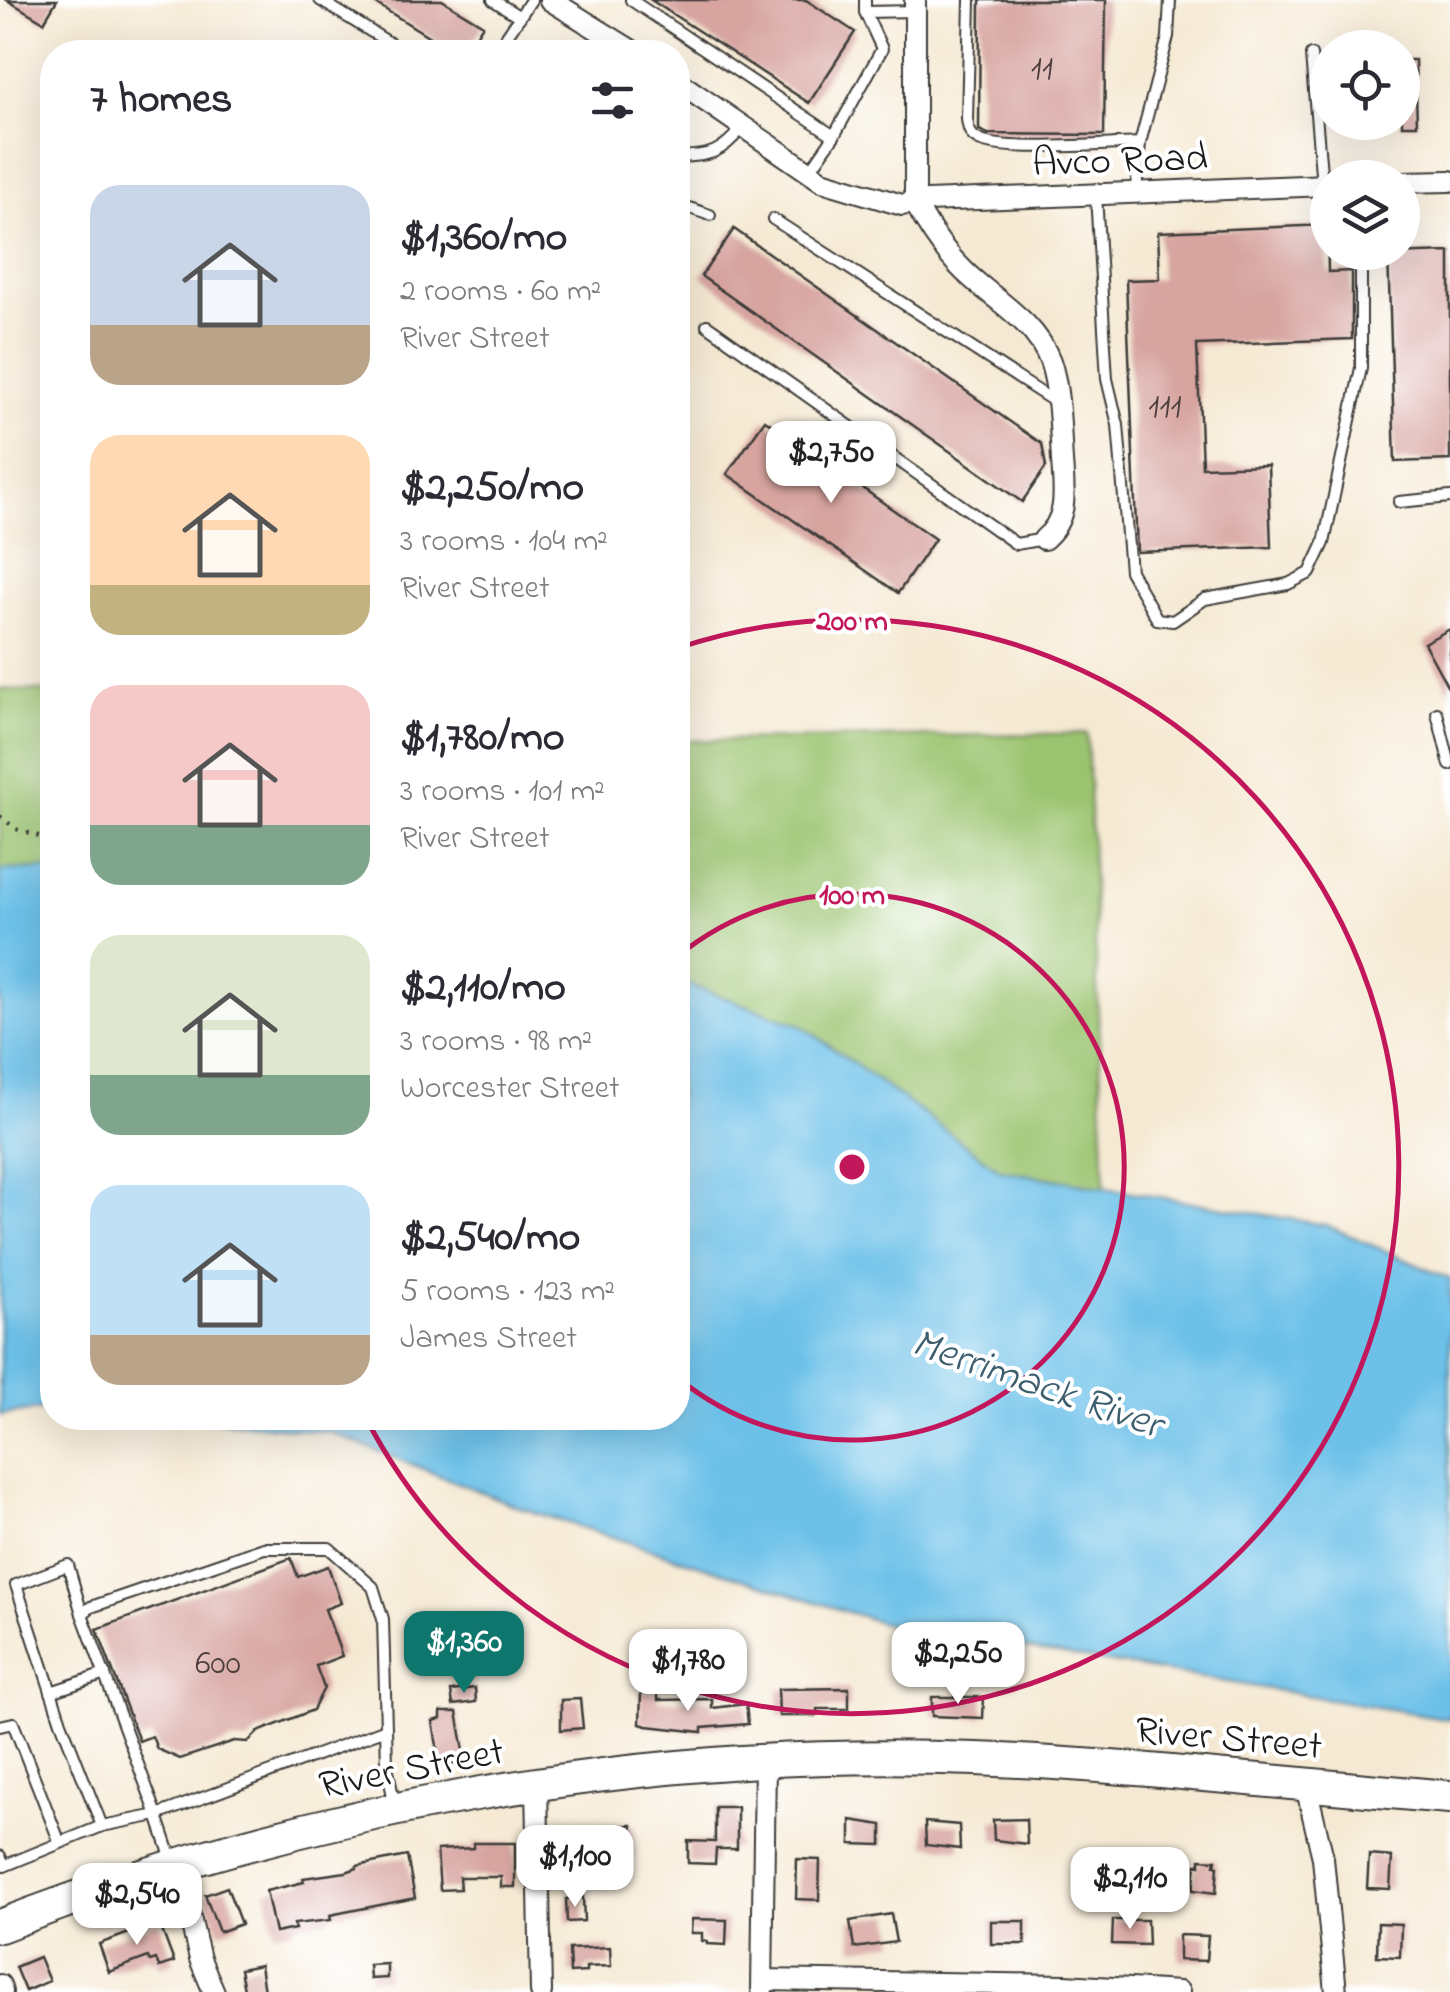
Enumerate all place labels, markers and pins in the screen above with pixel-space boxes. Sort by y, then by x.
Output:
pin: $2,750 [750,421,912,506]
centre of rings [834,1149,870,1185]
pin: $1,360 [383,1611,545,1696]
pin: $2,250 [877,1622,1039,1707]
pin: $1,780 [607,1629,769,1714]
pin: $1,100 [494,1825,656,1910]
pin: $2,110 [1049,1847,1211,1932]
pin: $2,540 [56,1863,218,1948]

